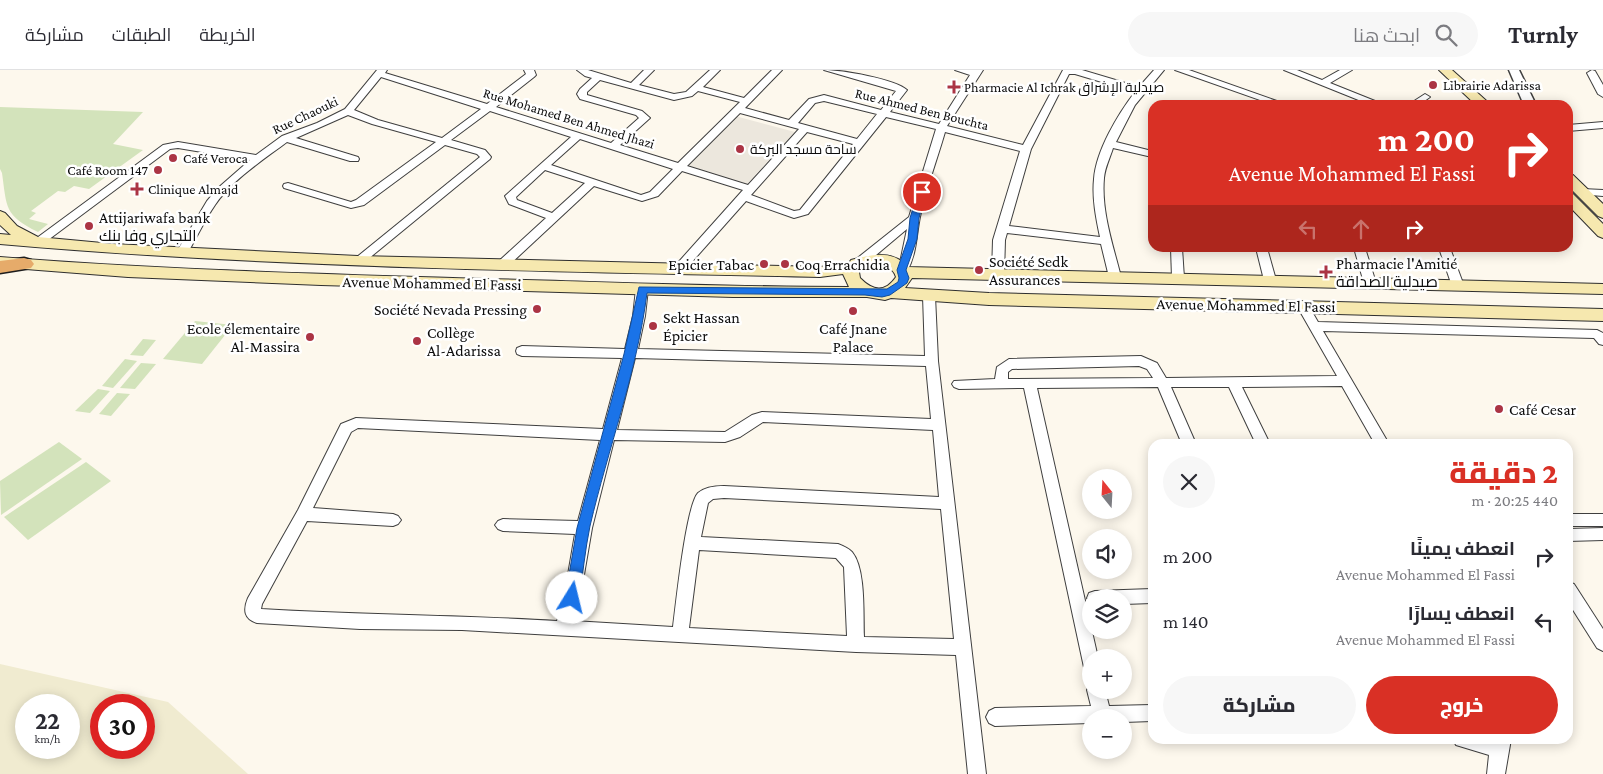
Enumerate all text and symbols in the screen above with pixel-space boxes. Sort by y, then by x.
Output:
search box [1128,12,1478,57]
icon: search [1432,21,1460,49]
text: Turnly [1508,21,1578,48]
text: مشاركة [25,25,84,45]
text: الطبقات [112,25,171,45]
text: الخريطة [199,25,256,45]
text: ابحث هنا [1353,25,1420,46]
place label: Librairie Adarissa [1443,77,1542,93]
place label: Pharmacie Al Ichrak صيدلية الإشراق [964,79,1164,96]
marker: Librairie Adarissa [1427,79,1439,91]
marker: Pharmacie Al Ichrak صيدلية الإشراق [948,81,960,93]
street label: Rue Mohamed Ben Ahmed Jhazi [481,84,657,152]
street label: Rue Ahmed Ben Bouchta [854,85,991,133]
street label: Rue Chaouki [270,93,341,137]
text: 200 m [1378,120,1475,159]
icon: right [1493,120,1558,185]
place label: ساحة مسجد البركة [750,141,857,157]
marker: ساحة مسجد البركة [734,143,746,155]
place label: Café Veroca [183,150,249,166]
marker: Café Veroca [167,152,179,164]
text: Avenue Mohammed El Fassi [1229,161,1475,186]
place label: Café Room 147 [67,162,149,178]
marker: Café Room 147 [152,164,164,176]
pin [901,171,943,213]
icon: arrive [908,178,936,206]
place label: Clinique Almajd [148,181,239,198]
marker: Clinique Almajd [130,182,144,196]
place label: Attijariwafa bank التجاري وفا بنك [99,209,210,249]
icon: left [1294,215,1322,243]
icon: ahead [1347,215,1375,243]
icon: right [1400,215,1428,243]
marker: Attijariwafa bank التجاري وفا بنك [83,220,95,232]
place label: Société Sedk Assurances [989,253,1068,288]
place label: Pharmacie l'Amitié صيدلية الصداقة [1336,255,1457,291]
place label: Epicier Tabac [668,256,754,274]
place label: Coq Errachidia [795,256,891,274]
marker: Epicier Tabac [758,258,770,270]
marker: Coq Errachidia [779,258,791,270]
marker: Société Sedk Assurances [973,264,985,276]
marker: Pharmacie l'Amitié صيدلية الصداقة [1320,266,1332,278]
street label: Avenue Mohammed El Fassi [342,273,522,293]
street label: Avenue Mohammed El Fassi [1156,295,1336,315]
place label: Société Nevada Pressing [374,301,527,319]
marker: Société Nevada Pressing [531,303,543,315]
marker: Café Jnane Palace [847,305,859,317]
place label: Sekt Hassan Épicier [663,309,740,345]
place label: Ecole élementaire Al-Massira [187,320,301,355]
marker: Sekt Hassan Épicier [647,320,659,332]
place label: Café Jnane Palace [819,320,887,355]
place label: Collège Al-Adarissa [427,324,501,359]
marker: Ecole élementaire Al-Massira [304,331,316,343]
marker: Collège Al-Adarissa [411,335,423,347]
place label: Café Cesar [1509,401,1577,418]
marker: Café Cesar [1493,403,1505,415]
button: close [1163,456,1215,508]
text: 2 دقيقة [1449,456,1558,489]
north arrow [1082,469,1132,519]
map controls [1082,469,1132,759]
text: 440 m · 20:25 [1471,492,1558,509]
button: sound [1082,529,1132,579]
text: انعطف يمينًا [1410,538,1515,559]
icon: right [1530,543,1558,571]
text: 200 m [1163,546,1212,567]
text: Avenue Mohammed El Fassi [1336,566,1515,583]
position arrow [545,571,597,623]
button: layers [1082,589,1132,639]
text: انعطف يسارًا [1408,603,1515,624]
icon: left [1530,608,1558,636]
text: 140 m [1163,611,1209,632]
text: Avenue Mohammed El Fassi [1336,631,1515,648]
button: + [1082,649,1132,699]
button: مشاركة [1163,676,1356,734]
button: خروج [1366,676,1558,734]
speed limit sign: 30 [90,694,155,759]
text: 22 [35,707,60,734]
button: − [1082,709,1132,759]
text: km/h [35,732,60,746]

